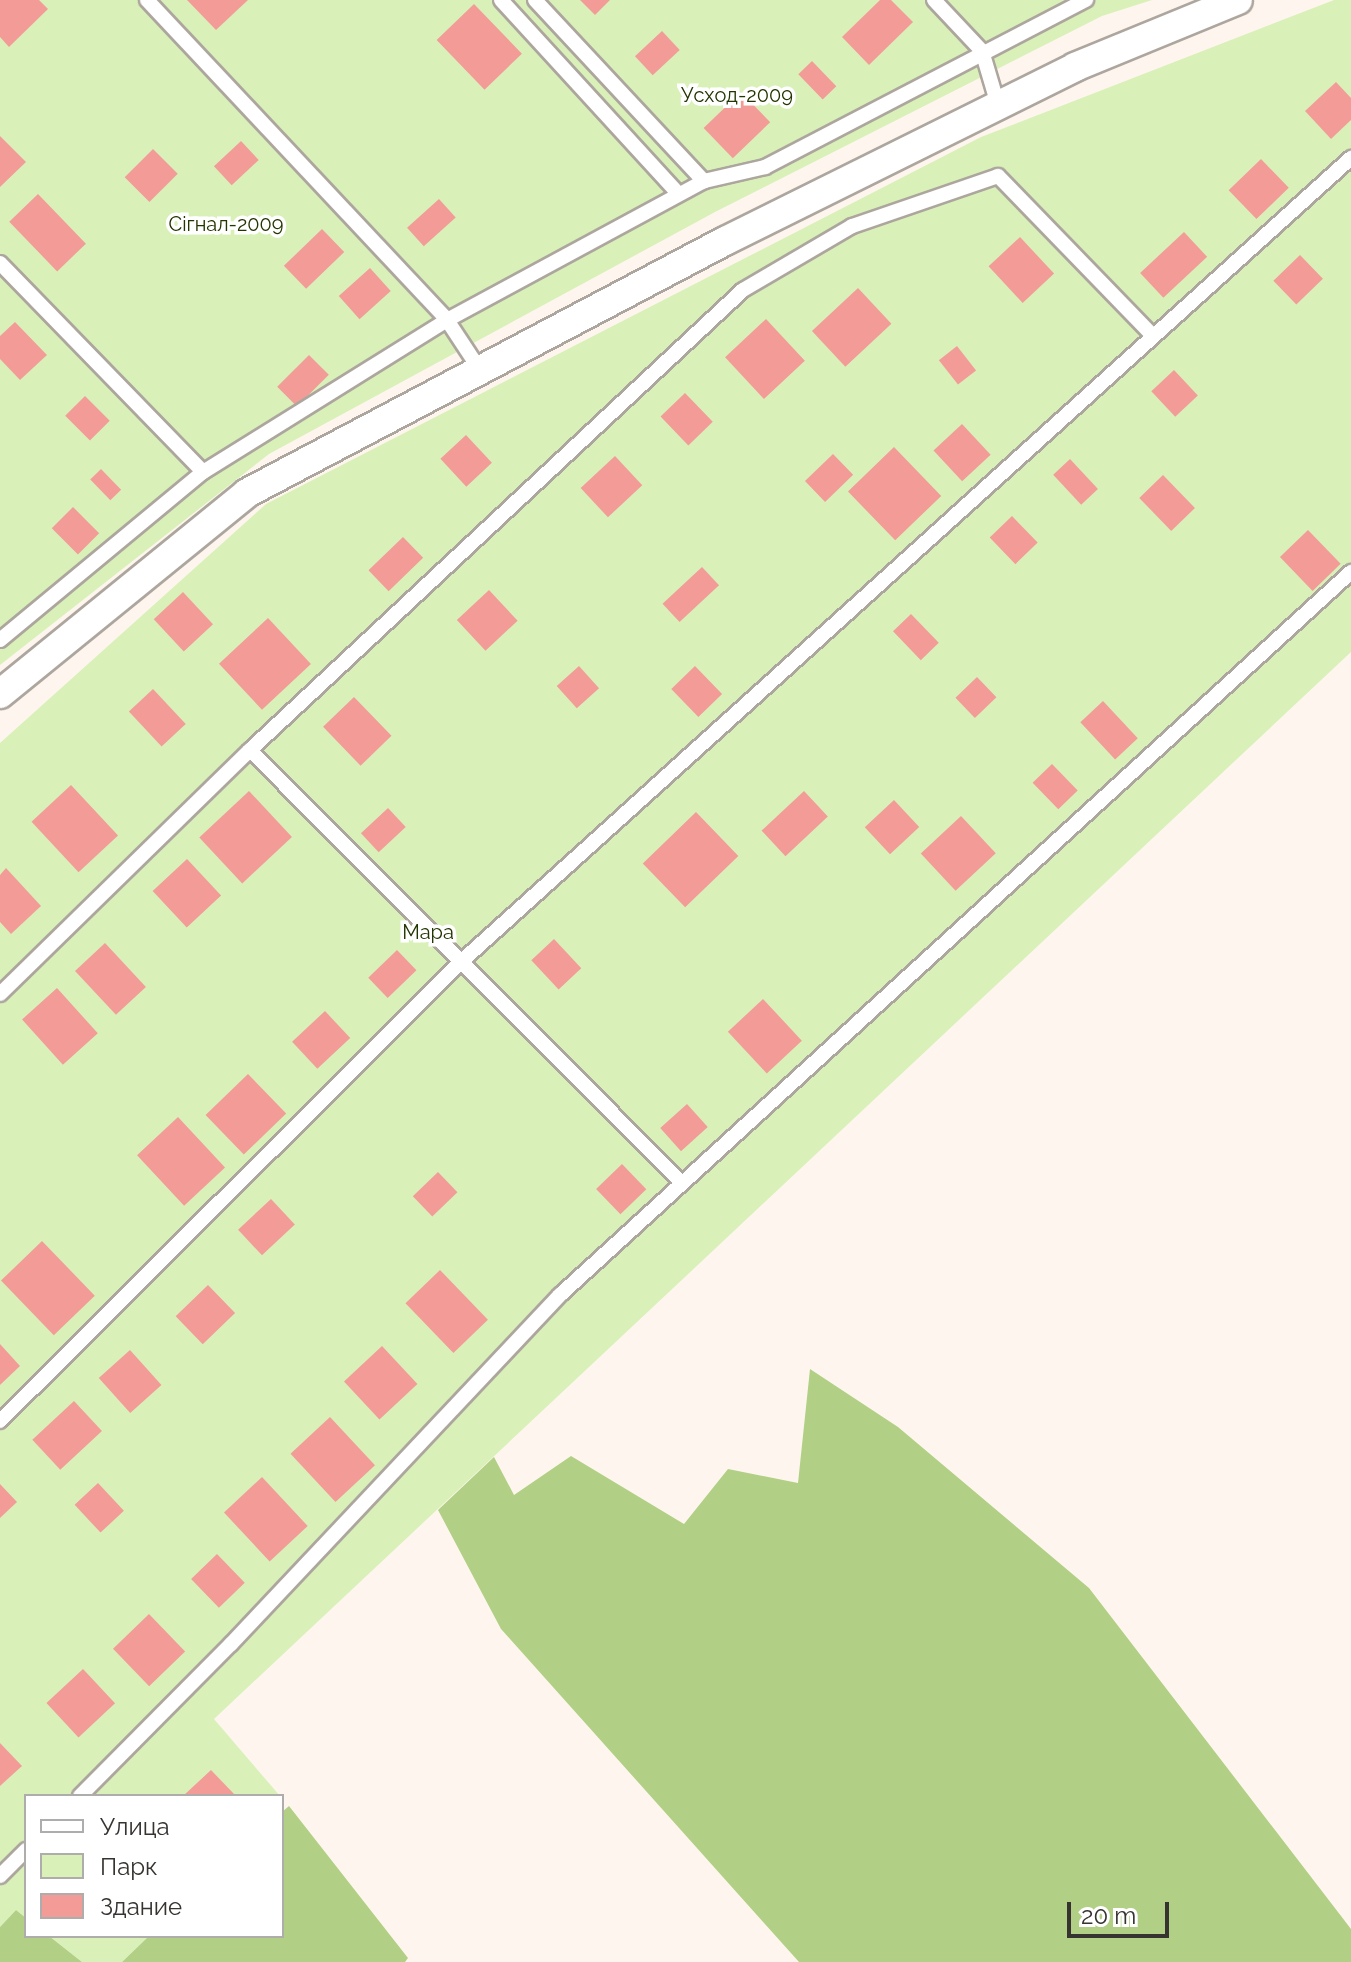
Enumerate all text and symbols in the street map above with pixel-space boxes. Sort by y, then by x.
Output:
park label: Усход-2009 [681,83,793,107]
park label: Сігнал-2009 [168,212,284,236]
park label: Мара [402,920,454,944]
legend [24,1794,284,1938]
text: Улица [100,1812,170,1841]
text: Парк [100,1852,158,1881]
scale bar [1071,1886,1173,1936]
text: Здание [100,1892,182,1921]
text: 20 m [1081,1901,1136,1930]

